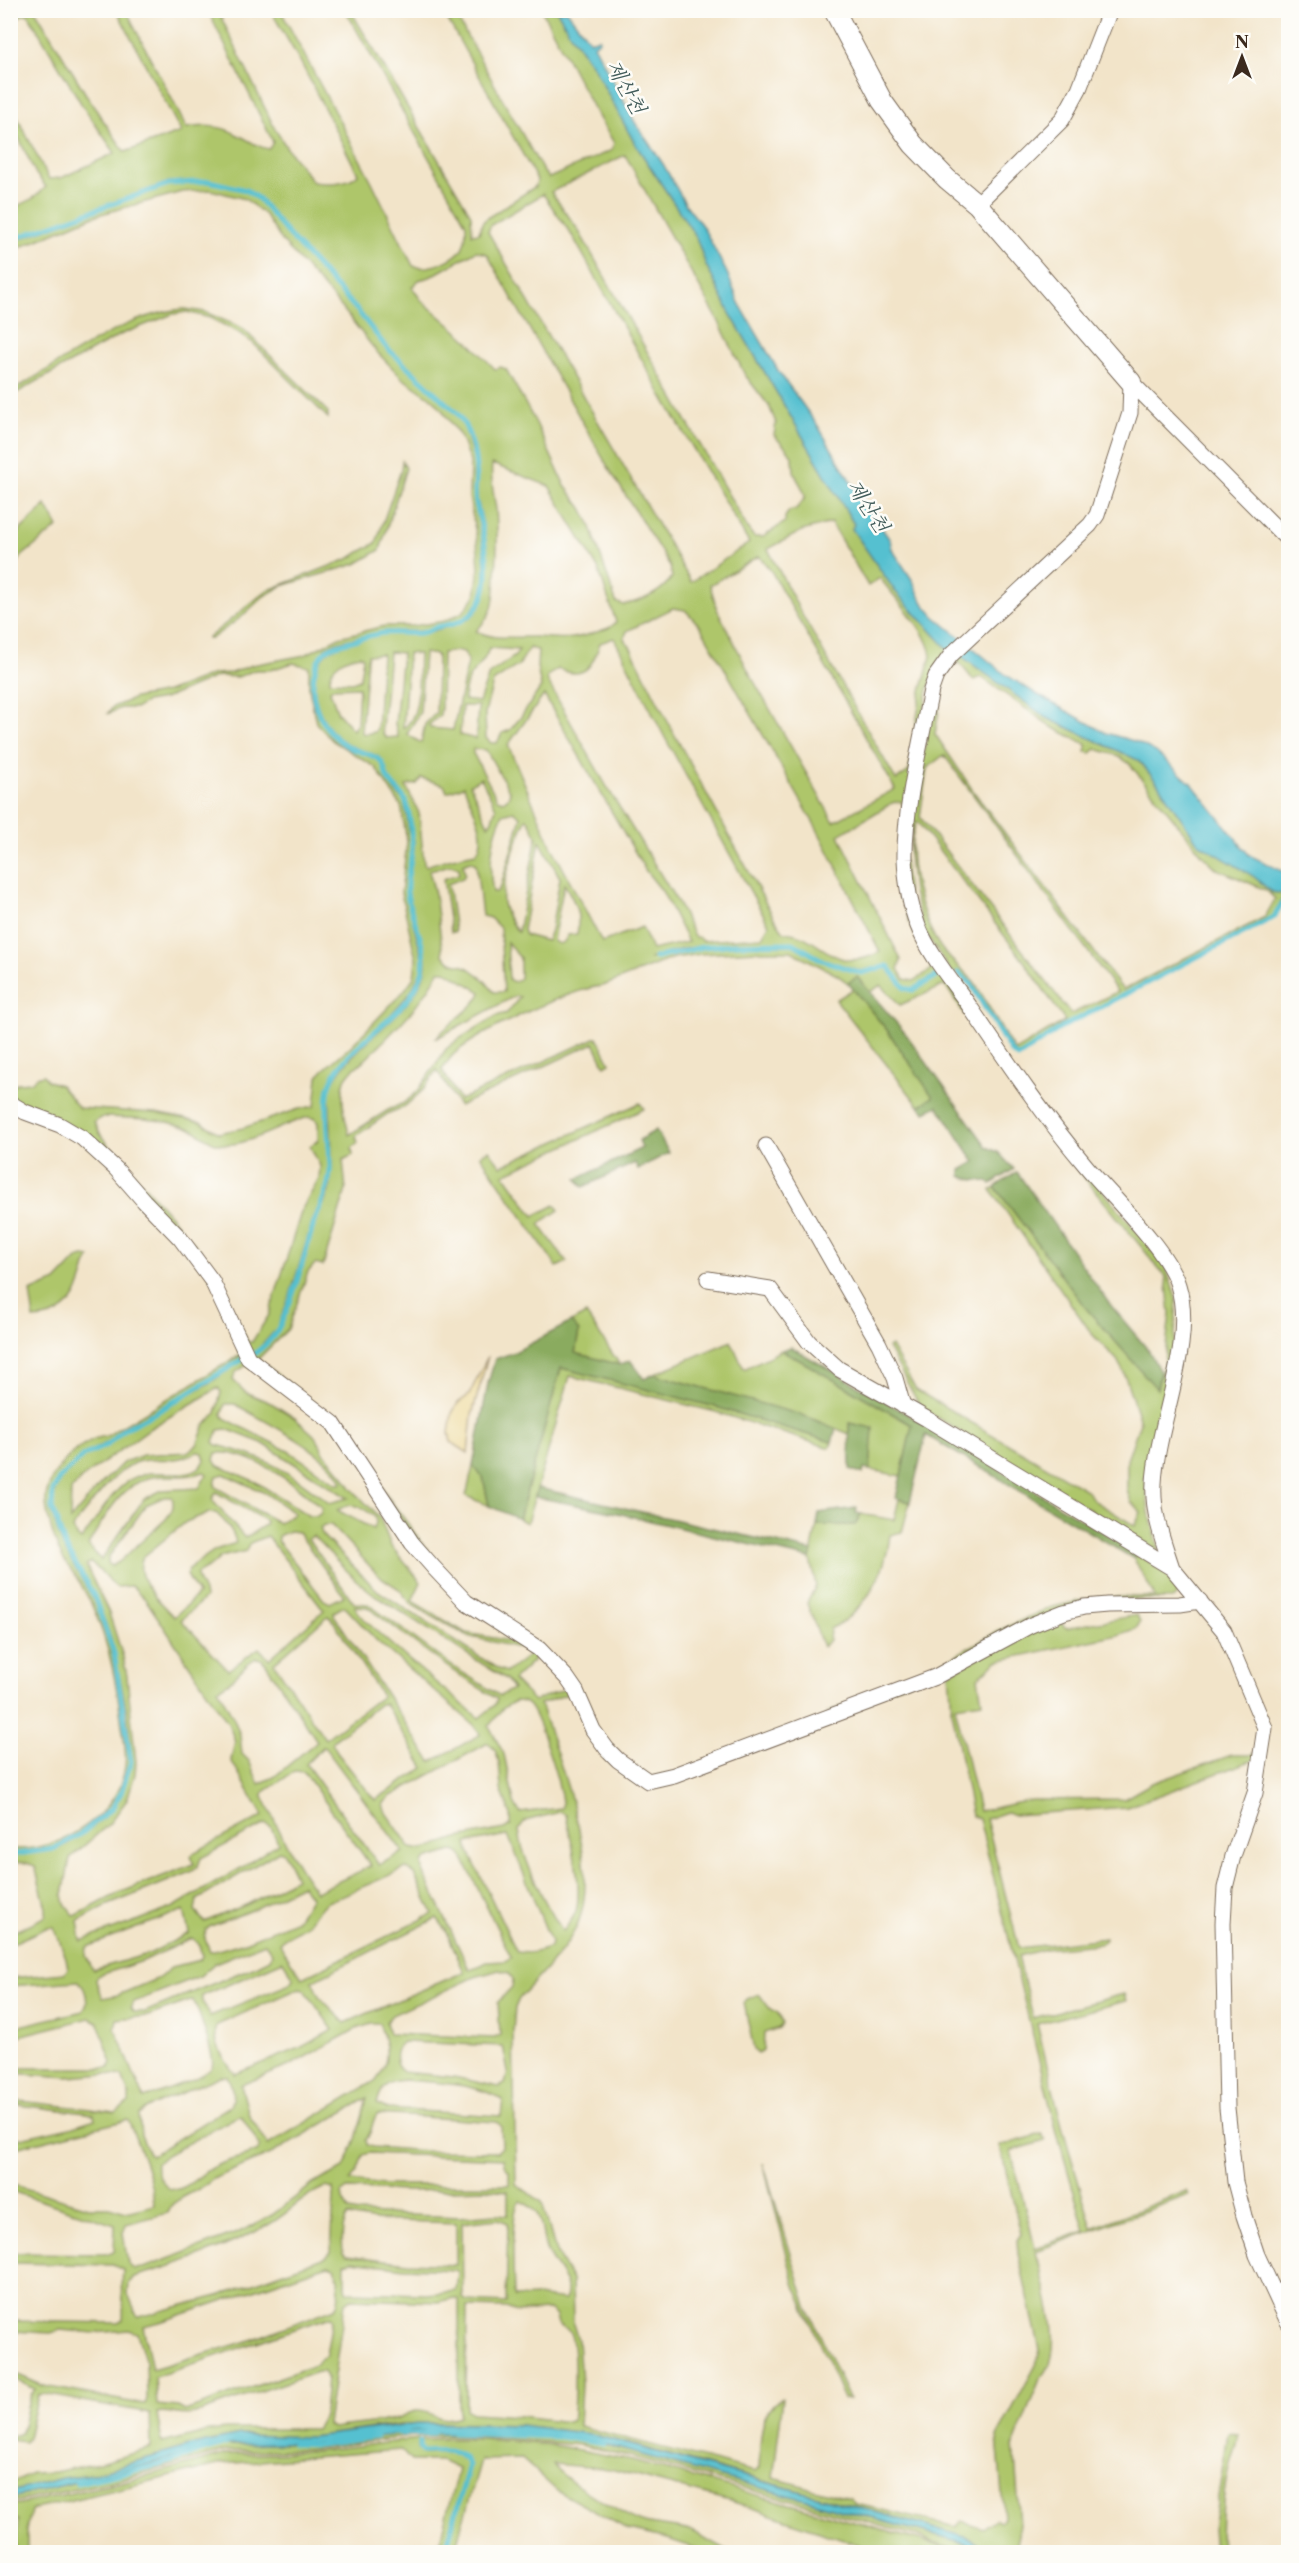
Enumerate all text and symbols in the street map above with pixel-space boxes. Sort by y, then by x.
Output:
north arrow [1212,27,1272,87]
text: N [1235,32,1249,52]
water label: 제산천 [601,56,651,120]
water label: 제산천 [842,475,895,538]

